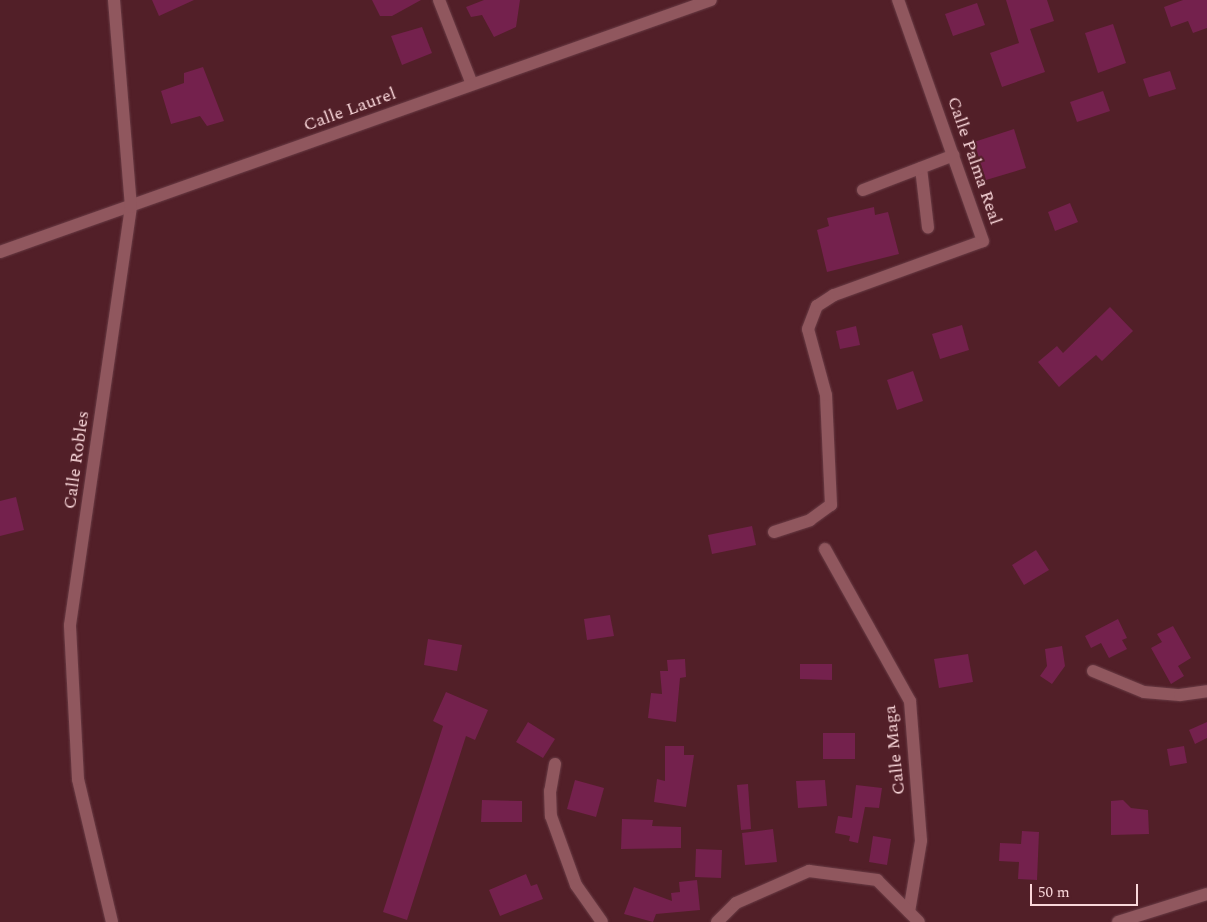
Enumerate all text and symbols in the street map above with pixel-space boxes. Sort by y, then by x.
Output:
street label: Calle Laurel [301,83,399,137]
street label: Calle Palma Real [942,94,1006,228]
street label: Calle Robles [59,409,95,511]
street label: Calle Maga [880,704,910,796]
scale bar [1032,874,1140,906]
text: 50 m [1038,881,1070,904]

